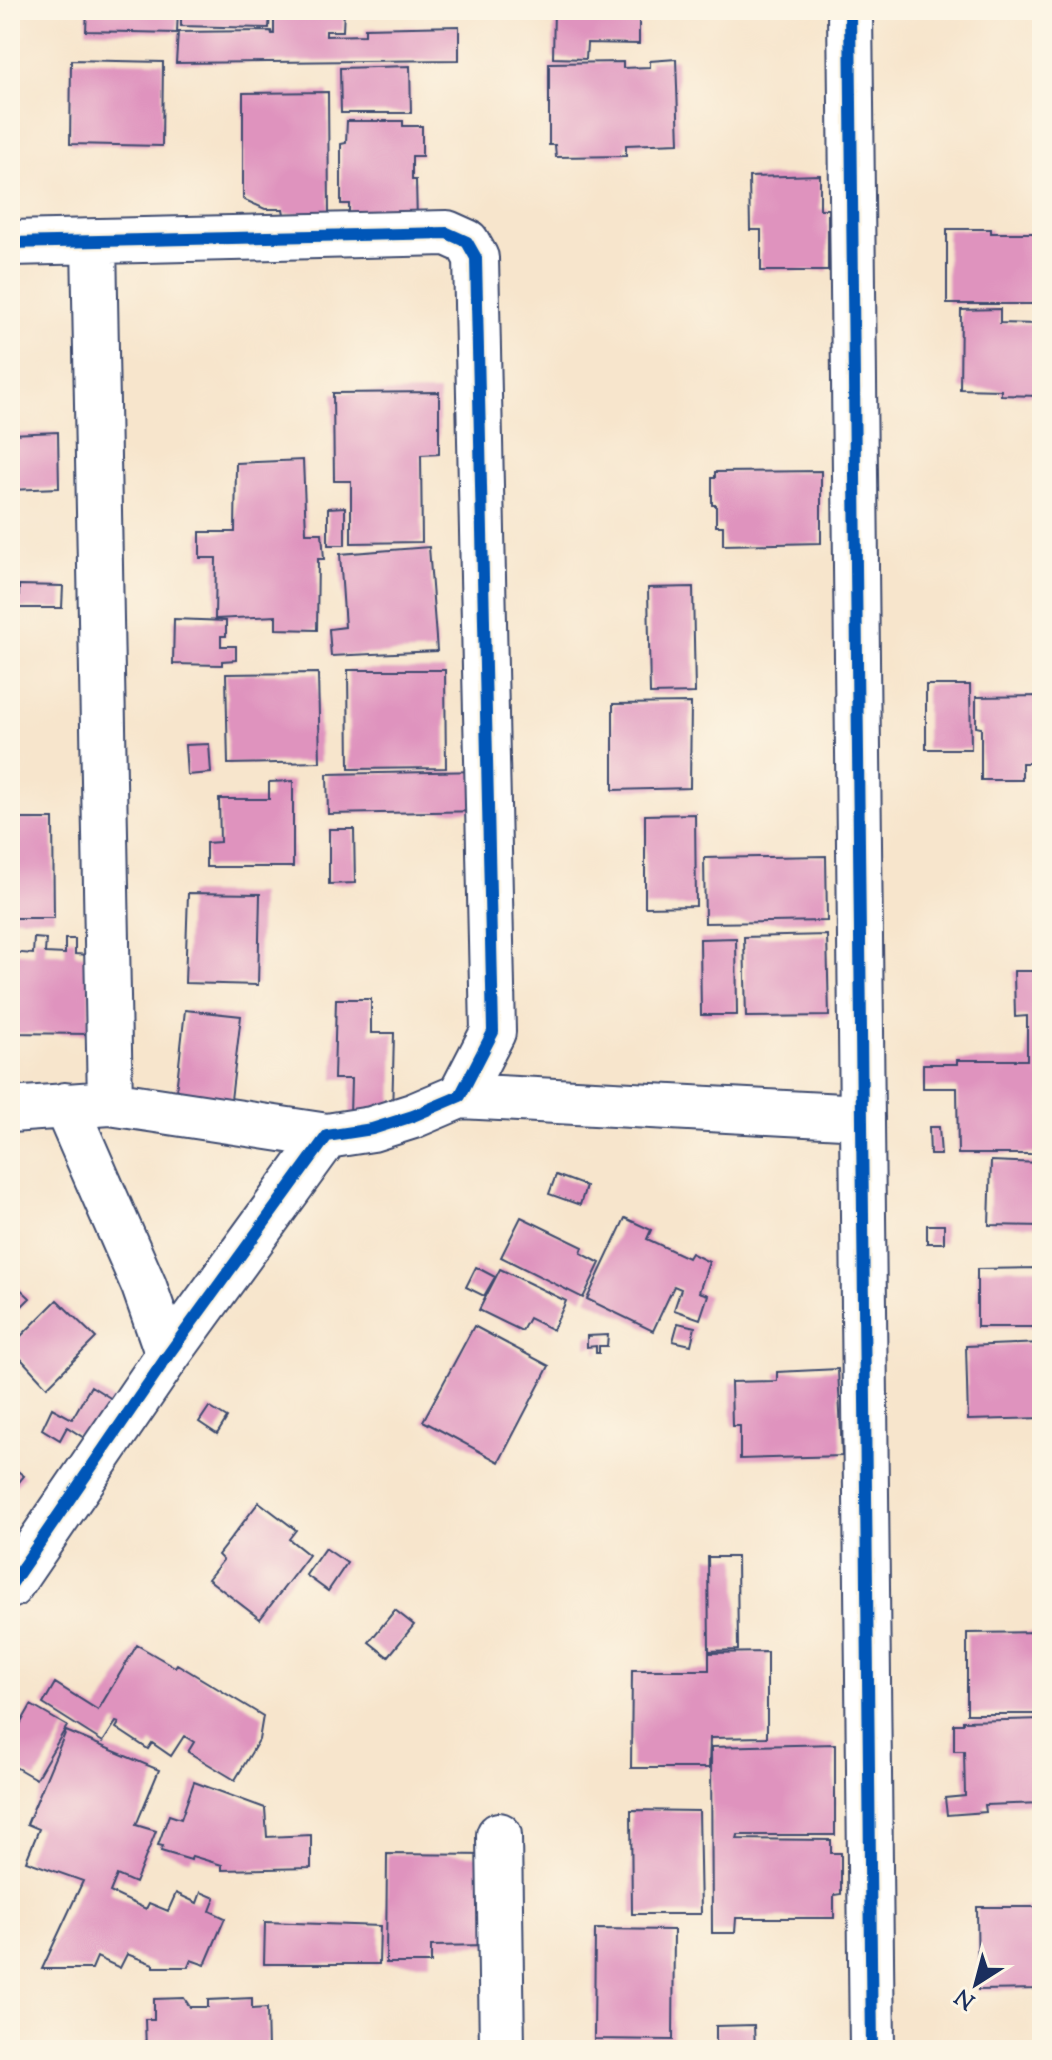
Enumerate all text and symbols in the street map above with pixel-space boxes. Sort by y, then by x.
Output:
north arrow [936,1944,1016,2024]
text: N [949,1979,983,2016]

